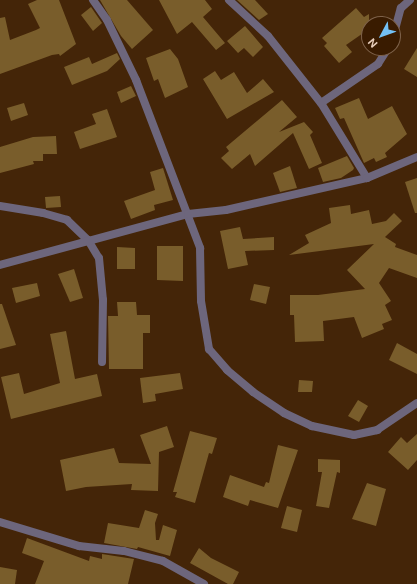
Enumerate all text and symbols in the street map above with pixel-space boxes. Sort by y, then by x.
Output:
north arrow [361,16,401,56]
text: N [365,36,381,51]

